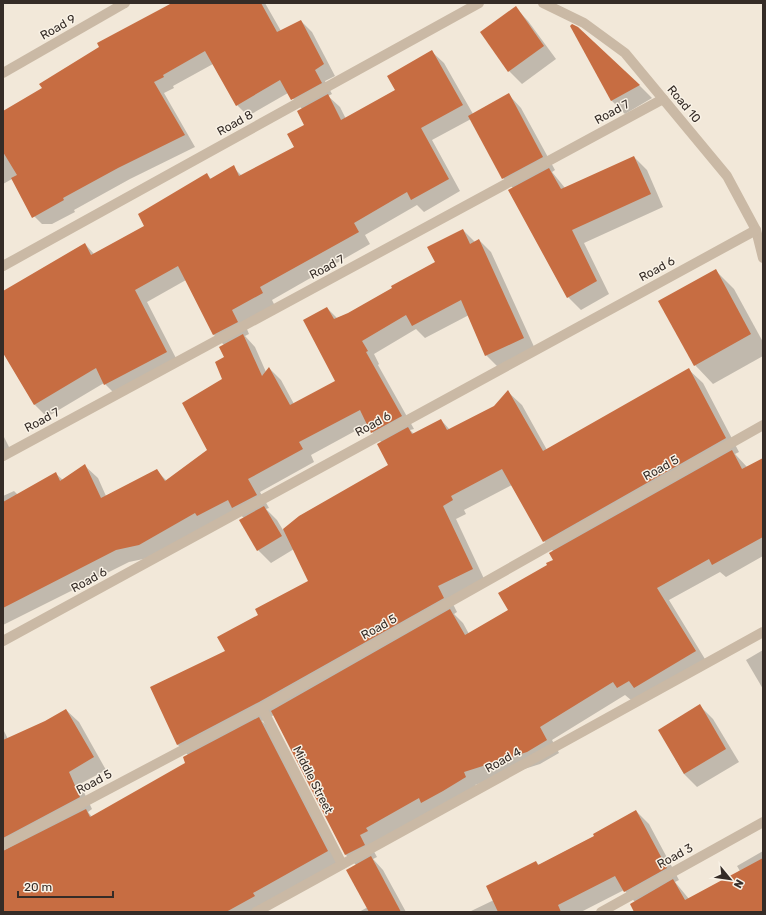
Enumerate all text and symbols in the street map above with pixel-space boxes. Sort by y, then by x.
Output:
street label: Road 9 [38,11,78,43]
street label: Road 10 [664,83,704,125]
street label: Road 7 [592,97,632,127]
street label: Road 8 [215,107,255,139]
street label: Road 7 [307,252,347,282]
street label: Road 6 [637,254,677,284]
street label: Road 7 [22,405,62,435]
street label: Road 6 [353,409,393,439]
street label: Road 5 [641,453,681,483]
street label: Road 6 [69,565,109,595]
street label: Road 5 [359,612,399,642]
street label: Middle Street [290,744,336,816]
street label: Road 4 [483,744,524,776]
street label: Road 5 [74,767,114,797]
street label: Road 3 [655,841,695,871]
north arrow [710,859,750,899]
scale bar [18,873,113,899]
text: N [731,877,746,890]
text: 20 m [24,880,52,894]

